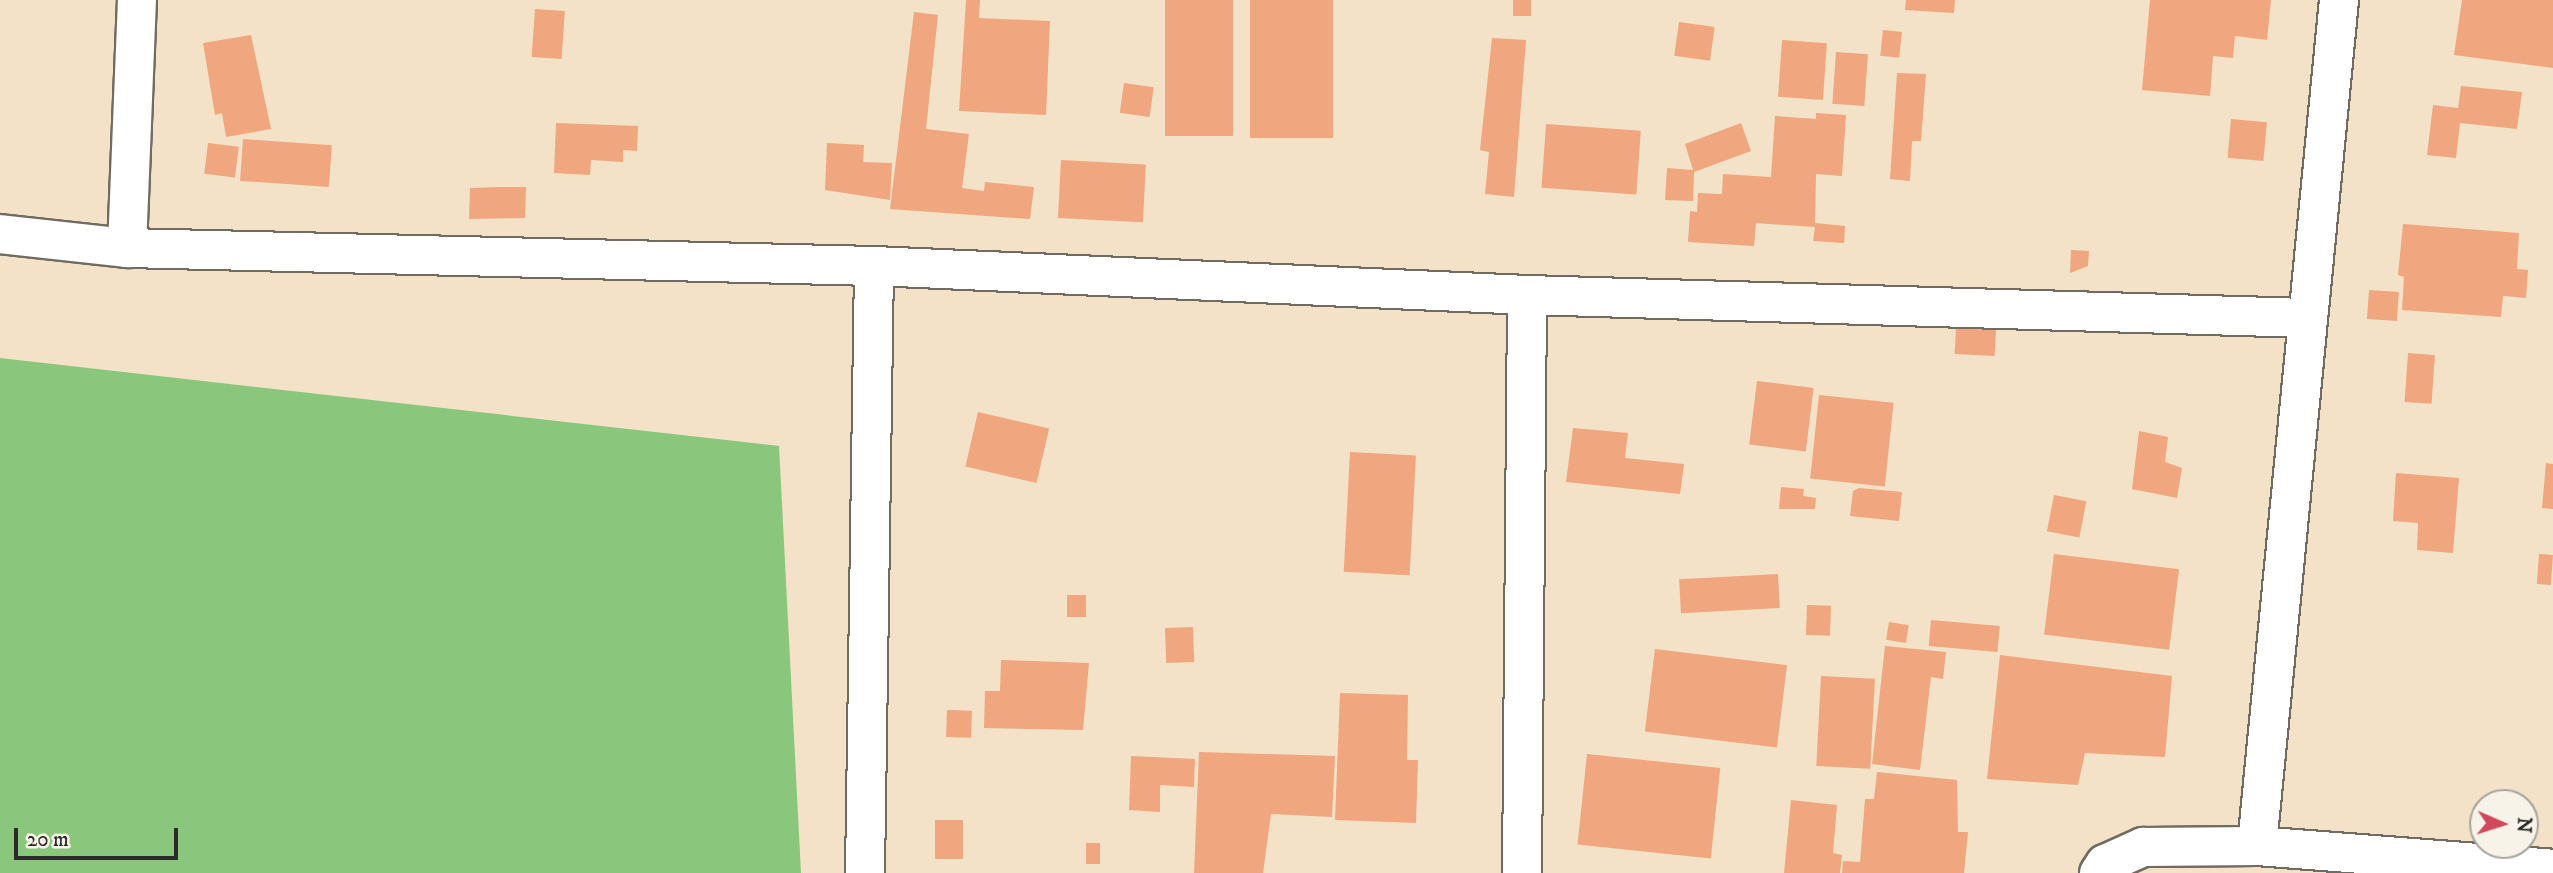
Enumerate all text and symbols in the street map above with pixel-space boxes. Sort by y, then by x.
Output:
north arrow [2469,789,2539,859]
scale bar [18,814,182,858]
text: N [2512,817,2535,833]
text: 20 m [27,827,69,853]

